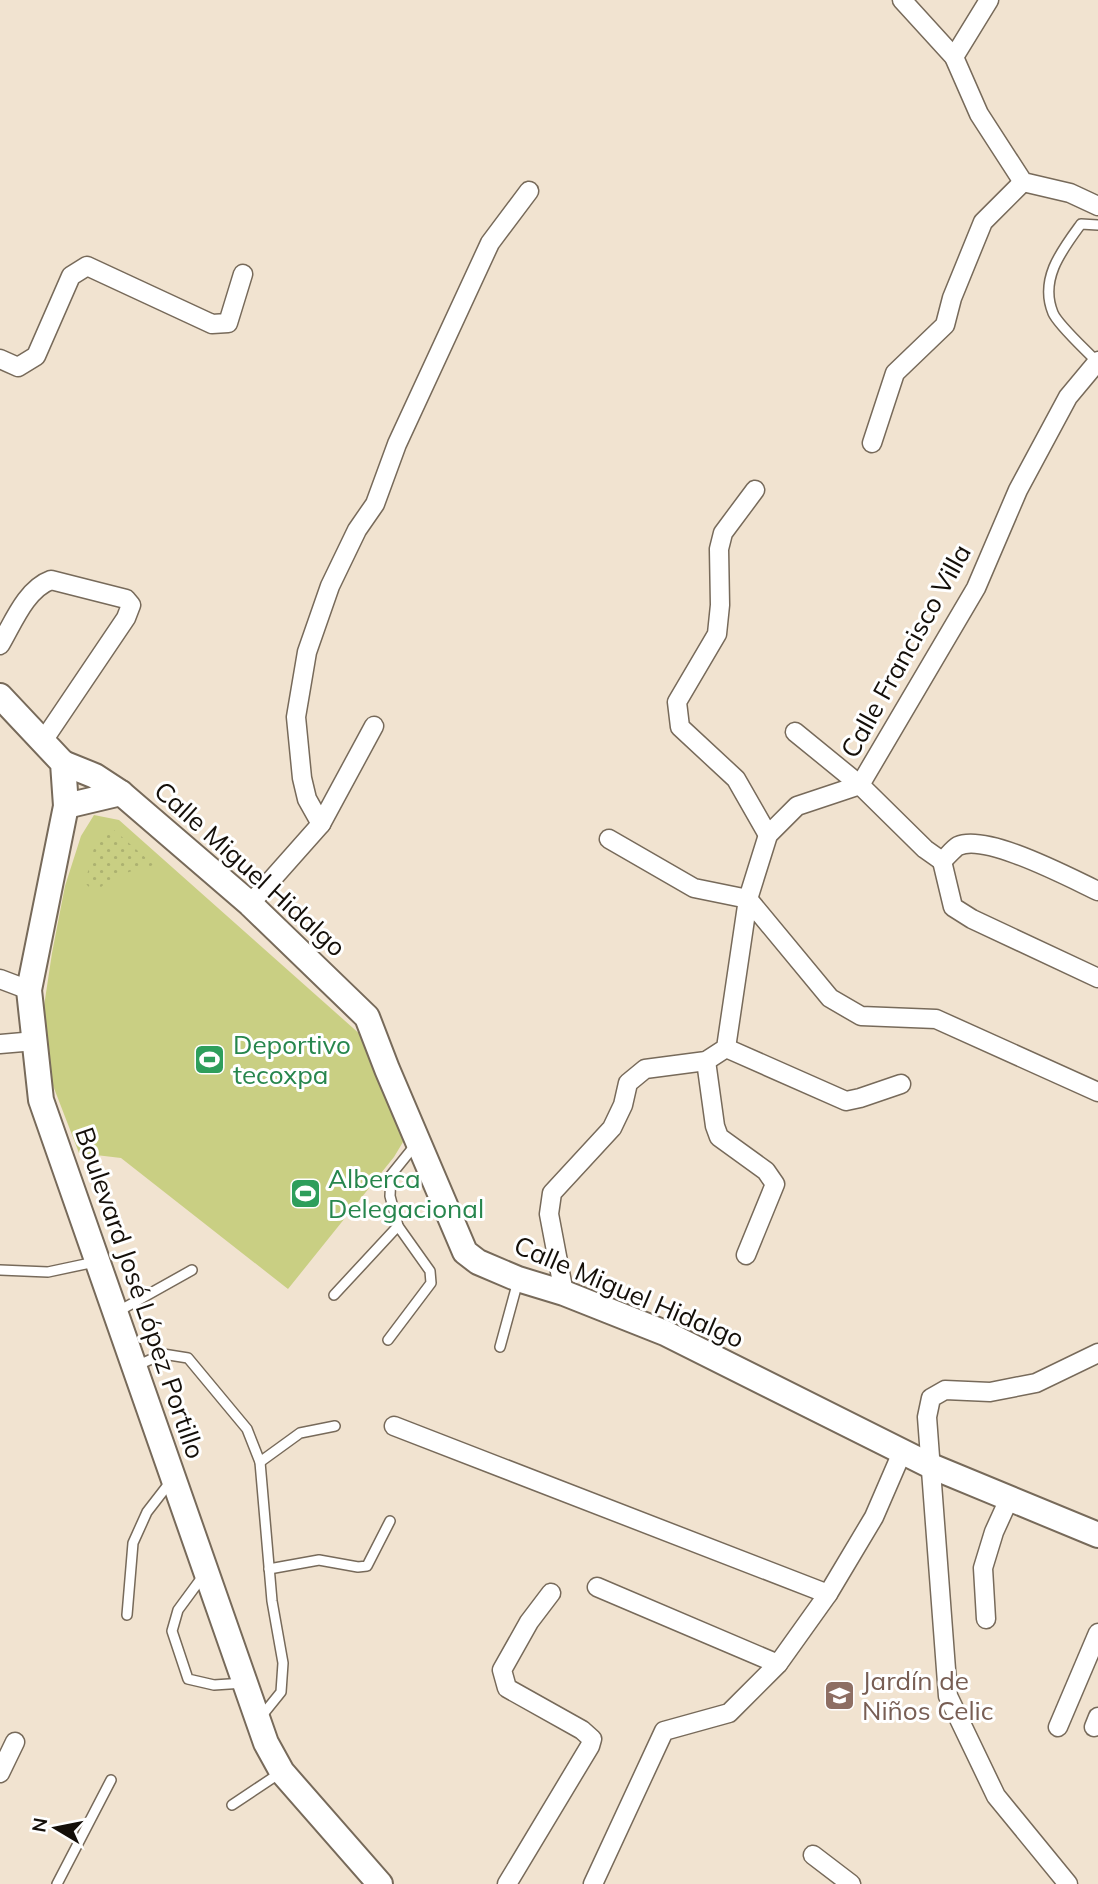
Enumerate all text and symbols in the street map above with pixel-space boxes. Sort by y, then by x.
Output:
street label: Calle Francisco Villa [833,538,978,763]
street label: Calle Miguel Hidalgo [148,774,353,963]
place label: Deportivo tecoxpa [233,1028,351,1091]
sports icon: Deportivo tecoxpa [193,1043,227,1077]
street label: Boulevard José López Portillo [68,1123,213,1463]
place label: Alberca Delegacional [328,1162,484,1225]
sports icon: Alberca Delegacional [288,1177,322,1211]
street label: Calle Miguel Hidalgo [509,1228,749,1355]
place label: Jardín de Niños Celic [862,1664,994,1727]
school or university icon: Jardín de Niños Celic [822,1679,856,1713]
north arrow [21,1793,91,1863]
text: N [26,1816,52,1834]

